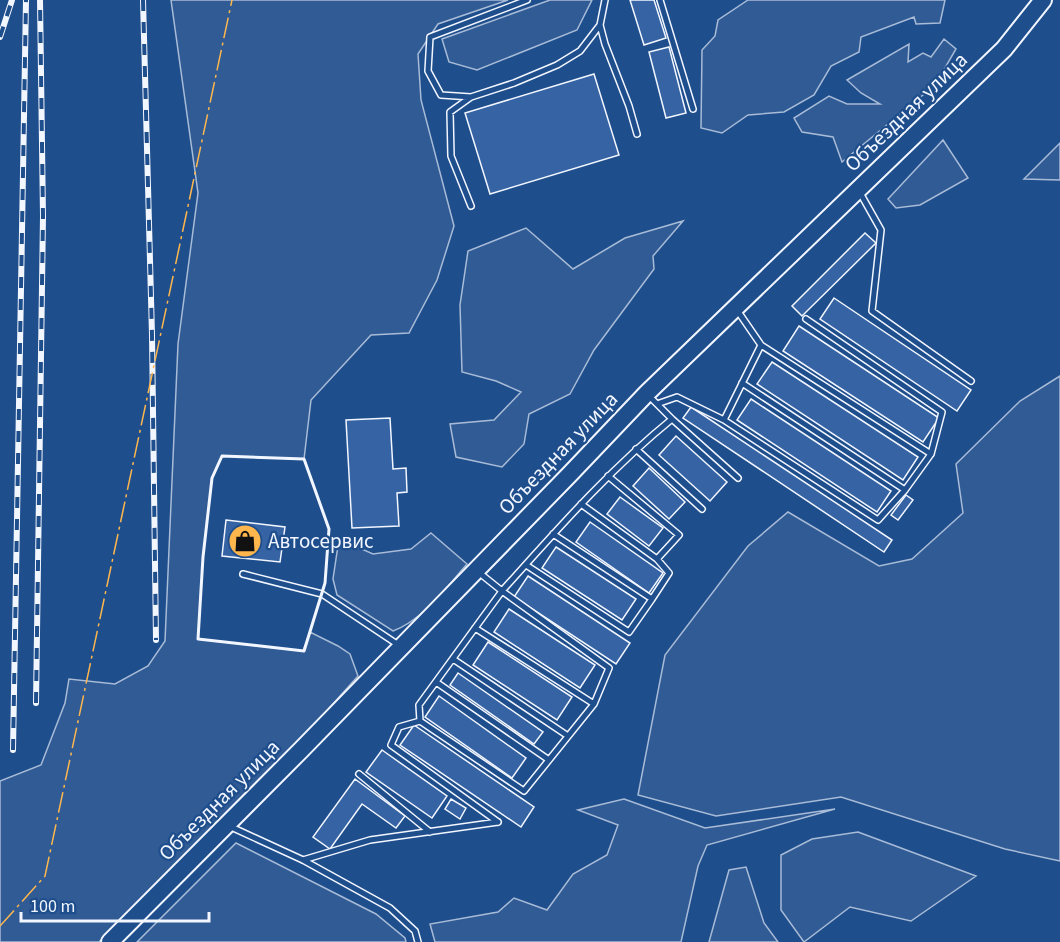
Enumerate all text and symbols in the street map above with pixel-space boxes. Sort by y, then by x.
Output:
street label: Объездная улица [838,45,974,179]
street label: Объездная улица [491,385,625,521]
shop icon: Автосервис [227,523,263,559]
place label: Автосервис [268,526,374,556]
street label: Объездная улица [152,733,286,867]
scale bar [21,885,208,923]
text: 100 m [30,894,75,919]

